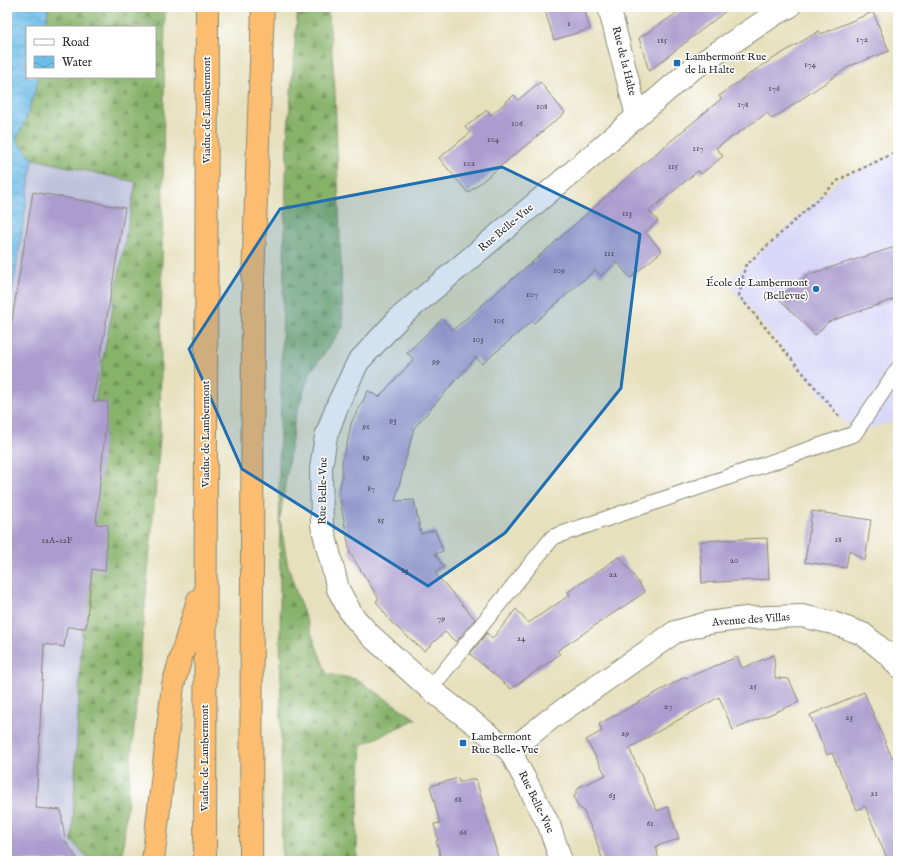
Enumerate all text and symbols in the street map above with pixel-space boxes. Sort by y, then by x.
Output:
house number: 1 [567,18,571,29]
street label: Rue de la Halte [609,25,639,97]
legend [26,26,156,78]
house number: 172 [856,34,868,45]
text: Road [62,35,90,50]
house number: 185 [657,35,668,46]
place label: Lambermont Rue de la Halte [685,50,766,77]
text: Water [62,55,93,70]
street label: Viaduc de Lambermont [200,56,214,164]
marker: Lambermont Rue de la Halte [672,58,682,68]
house number: 174 [804,59,817,70]
house number: 176 [768,83,780,94]
house number: 178 [737,99,749,110]
house number: 108 [536,101,548,112]
house number: 106 [511,118,523,129]
house number: 104 [487,134,500,145]
house number: 117 [693,143,703,154]
house number: 102 [463,158,475,169]
house number: 115 [668,161,679,172]
street label: Rue Belle-Vue [476,201,536,255]
house number: 113 [622,208,632,219]
house number: 111 [604,248,614,259]
house number: 109 [553,265,565,276]
place label: École de Lambermont (Bellevue) [706,276,808,303]
marker: École de Lambermont (Bellevue) [811,284,821,294]
house number: 107 [526,289,538,300]
house number: 105 [494,315,505,326]
house number: 103 [472,334,484,345]
house number: 99 [431,356,440,367]
street label: Viaduc de Lambermont [199,380,213,488]
house number: 93 [388,415,397,426]
house number: 91 [361,421,370,432]
house number: 89 [362,452,370,463]
street label: Rue Belle-Vue [315,457,331,525]
house number: 87 [367,483,375,494]
house number: 85 [378,515,385,526]
house number: 18 [835,534,842,545]
house number: 12A-12F [41,535,73,546]
house number: 20 [730,555,738,566]
house number: 83 [402,565,408,576]
house number: 22 [609,569,617,580]
street label: Avenue des Villas [711,610,791,630]
house number: 79 [437,613,445,624]
house number: 24 [517,633,526,644]
house number: 25 [749,681,757,692]
house number: 27 [664,701,672,712]
street label: Viaduc de Lambermont [198,704,212,812]
house number: 23 [845,712,853,723]
house number: 29 [621,728,629,739]
place label: Lambermont Rue Belle-Vue [471,730,539,757]
marker: Lambermont Rue Belle-Vue [458,738,468,748]
street label: Rue Belle-Vue [515,769,557,835]
house number: 21 [870,788,878,799]
house number: 63 [608,790,616,801]
house number: 68 [454,794,462,805]
house number: 61 [646,818,654,829]
house number: 66 [459,827,467,838]

